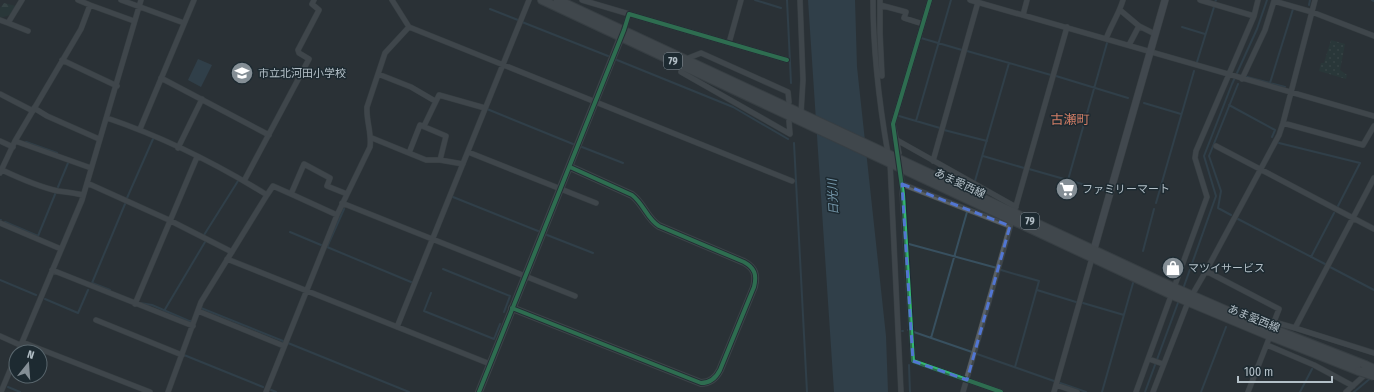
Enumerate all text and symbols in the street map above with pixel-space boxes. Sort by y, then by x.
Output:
road number: 79 [664,53,682,69]
school or university icon: 市立北河田小学校 [229,60,255,86]
place label: 市立北河田小学校 [258,67,346,80]
district label: 古瀬町 [1050,112,1090,127]
street label: あま愛西線 [932,166,987,201]
supermarket icon: ファミリーマート [1054,176,1080,202]
water label: 日光川 [825,177,841,215]
place label: ファミリーマート [1082,183,1170,196]
road number: 79 [1021,213,1039,229]
shop icon: マツイサービス [1160,255,1186,281]
place label: マツイサービス [1188,262,1265,275]
street label: あま愛西線 [1226,302,1282,335]
north arrow [8,344,48,384]
text: N [26,348,36,362]
scale bar [1238,358,1332,384]
text: 100 m [1244,365,1273,379]

